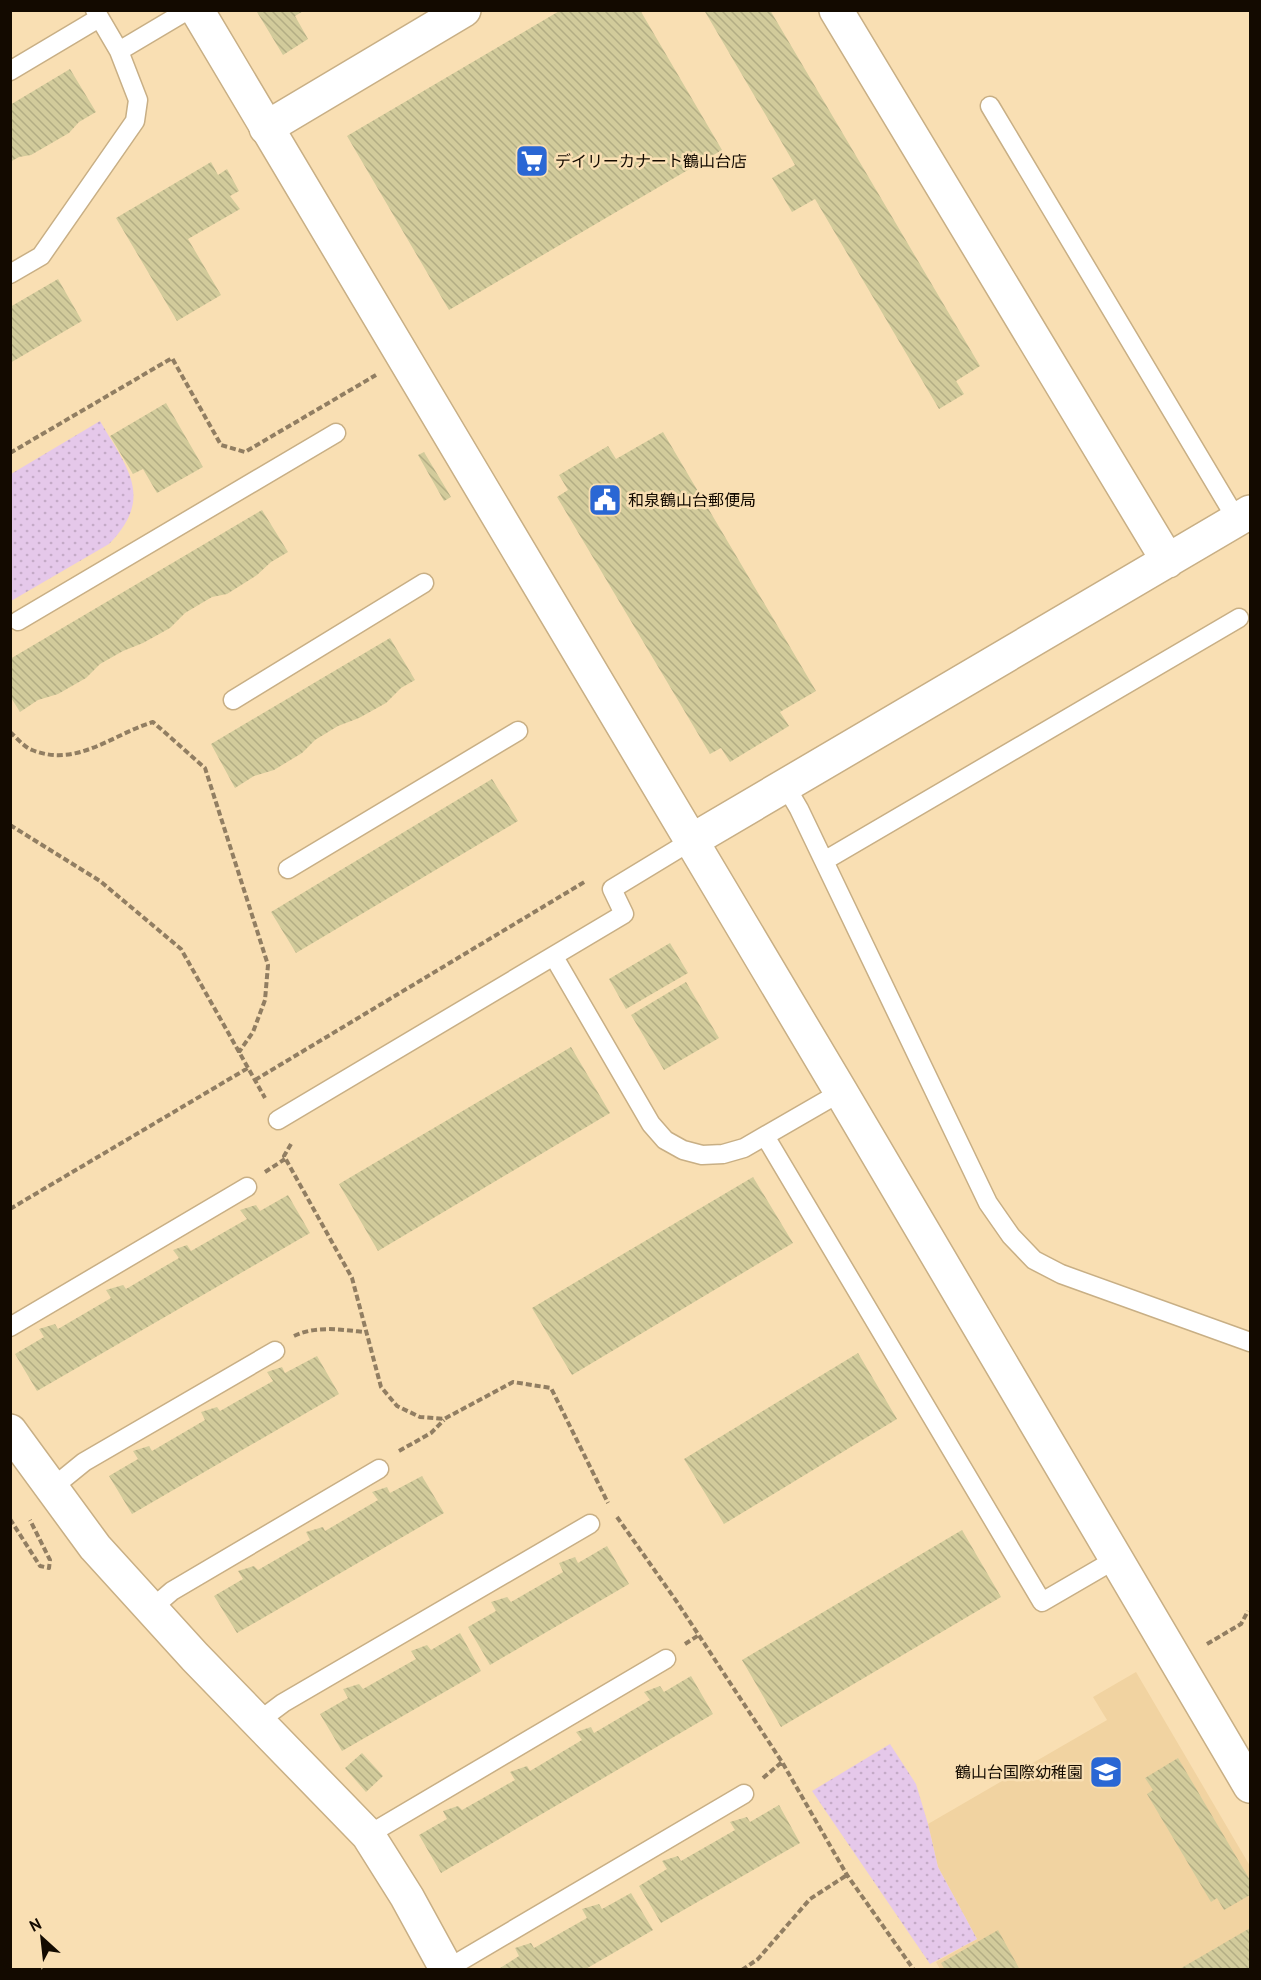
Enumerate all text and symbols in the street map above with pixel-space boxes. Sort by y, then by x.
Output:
supermarket icon: デイリーカナート鶴山台店 [514,143,550,179]
place label: デイリーカナート鶴山台店 [555,151,747,171]
public building icon: 和泉鶴山台郵便局 [587,482,623,518]
place label: 和泉鶴山台郵便局 [628,490,756,510]
school or university icon: 鶴山台国際幼稚園 [1088,1754,1124,1790]
place label: 鶴山台国際幼稚園 [955,1762,1083,1782]
north arrow [12,1908,72,1968]
text: N [26,1913,44,1936]

